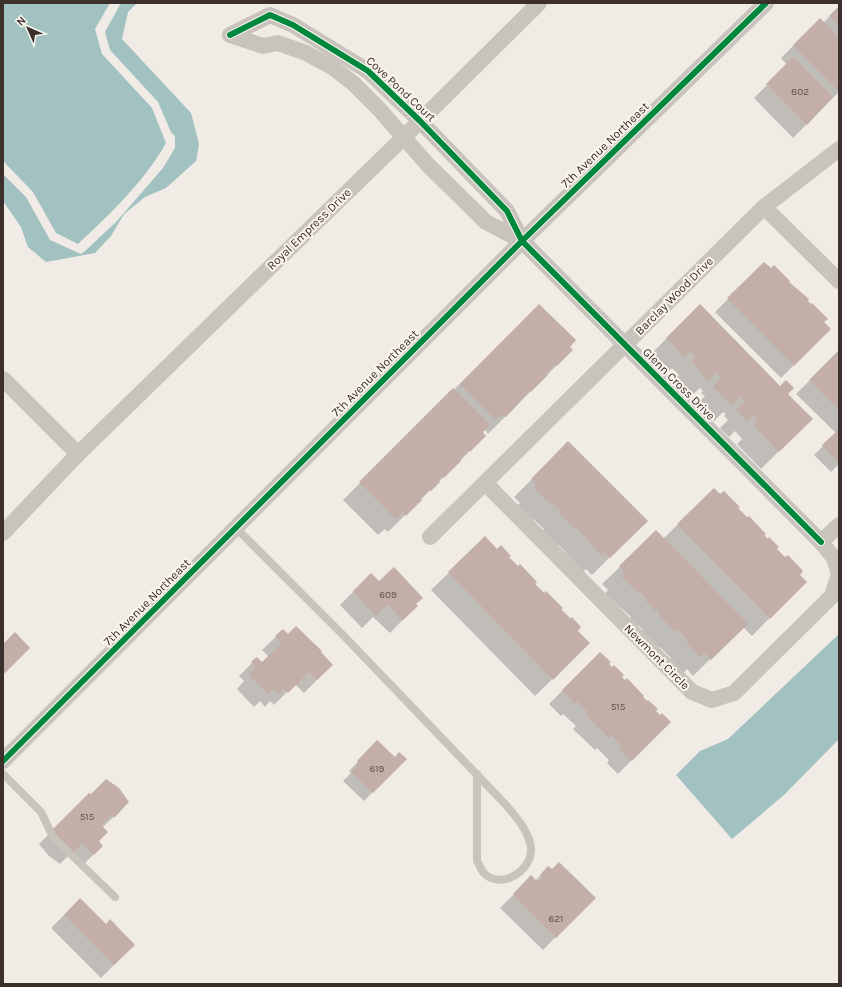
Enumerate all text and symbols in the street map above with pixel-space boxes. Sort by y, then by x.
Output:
north arrow [8,8,48,48]
text: N [14,14,29,29]
street label: Cove Pond Court [364,53,439,125]
house number: 802 [791,86,809,98]
street label: 7th Avenue Northeast [558,99,652,191]
street label: Royal Empress Drive [264,185,354,273]
street label: Barclay Wood Drive [632,254,716,338]
street label: 7th Avenue Northeast [329,326,422,419]
street label: Glenn Cross Drive [640,345,718,423]
street label: 7th Avenue Northeast [101,555,194,648]
house number: 609 [379,589,397,601]
street label: Newmont Circle [621,621,693,693]
house number: 515 [611,701,626,713]
house number: 619 [370,763,385,775]
house number: 515 [80,811,95,823]
house number: 621 [549,913,563,925]

